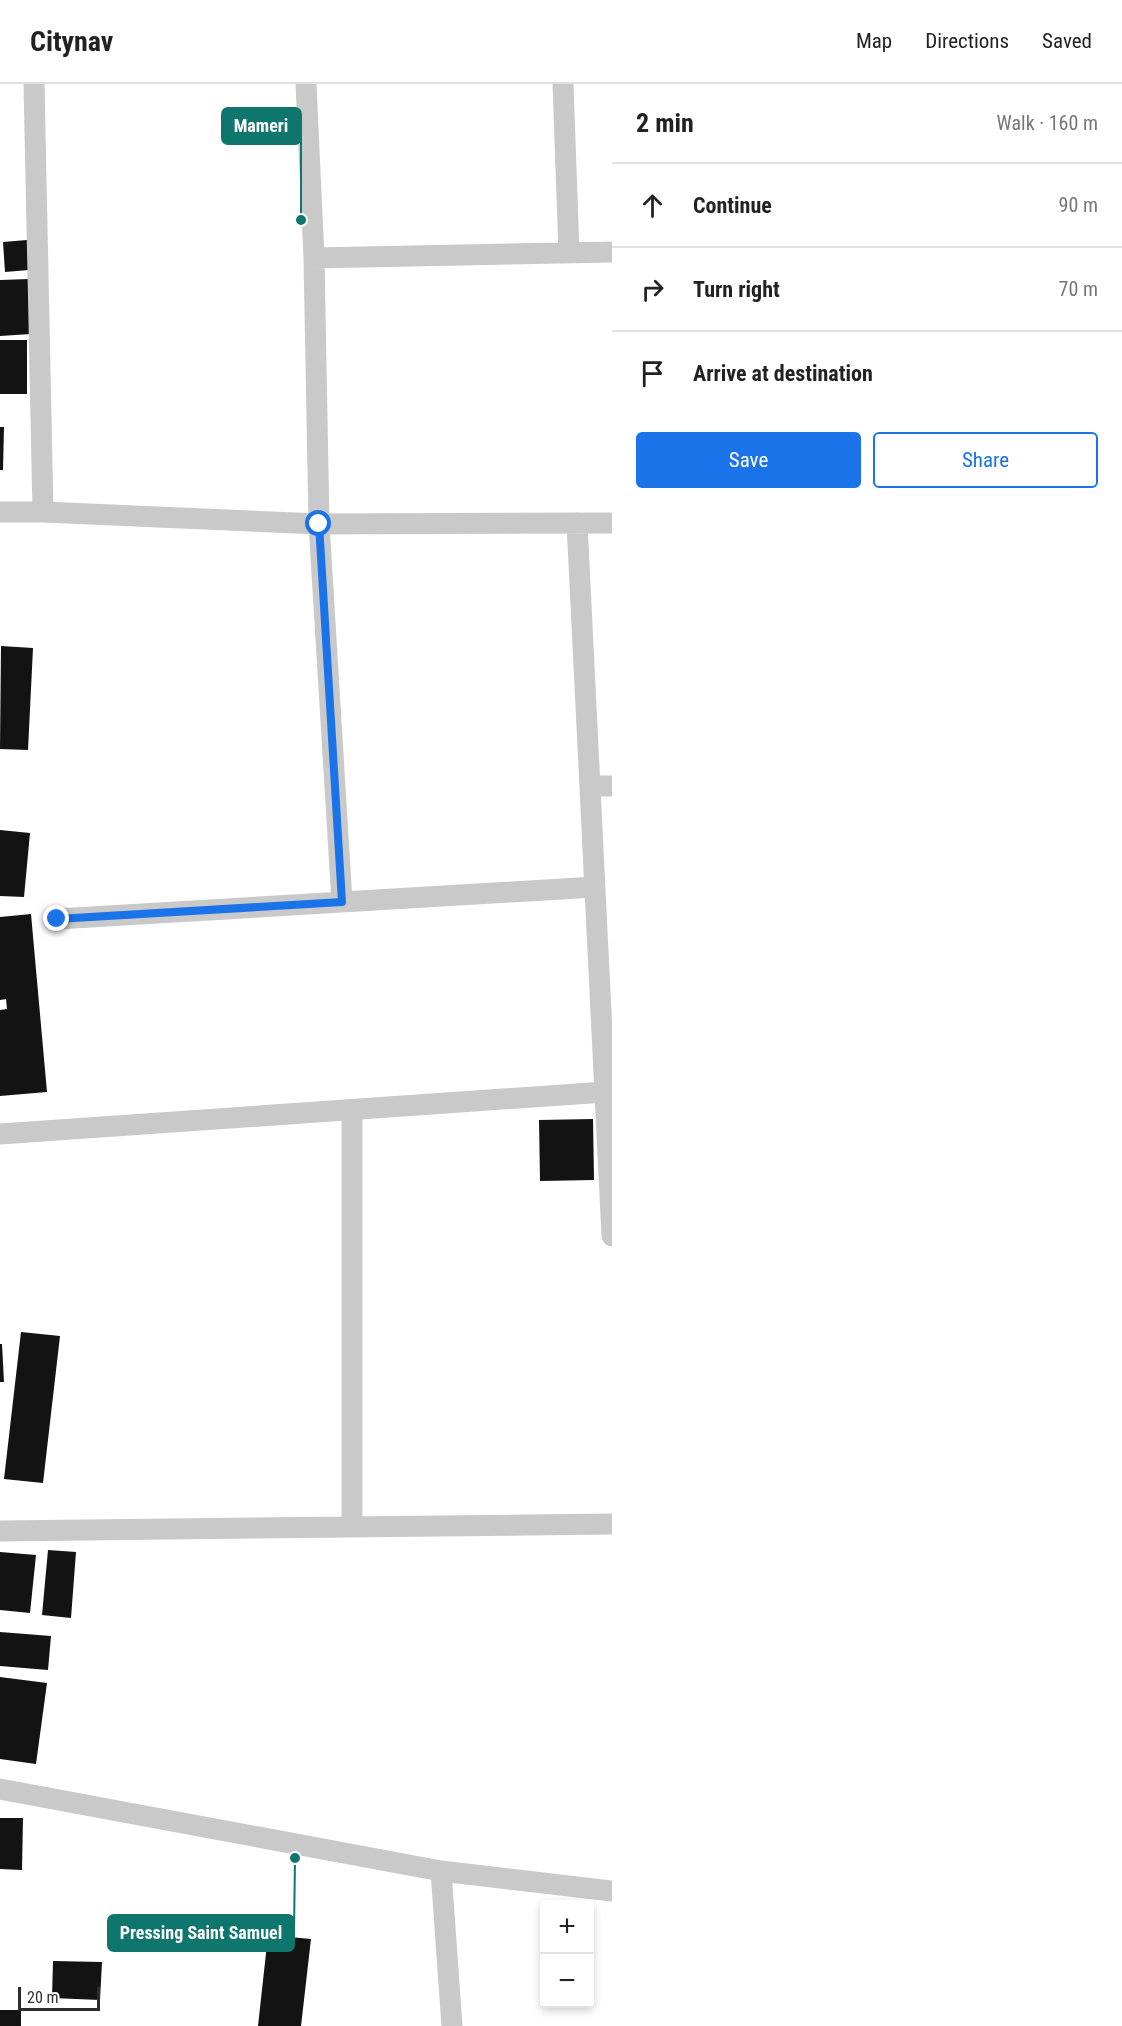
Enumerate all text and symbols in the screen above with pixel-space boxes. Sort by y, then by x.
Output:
text: Citynav [30,25,113,58]
text: Map [856,29,892,53]
text: Directions [925,29,1009,53]
text: Saved [1042,29,1092,53]
callout: Mameri [222,108,301,144]
text: 2 min [636,108,694,138]
text: Walk · 160 m [997,111,1098,135]
text: Mameri [234,115,288,136]
icon: ahead [636,189,669,222]
text: Continue [693,193,772,218]
text: 90 m [1059,193,1098,217]
icon: right [636,273,669,306]
text: Turn right [693,277,780,302]
text: 70 m [1059,277,1098,301]
icon: arrive [636,357,669,390]
text: Arrive at destination [693,361,873,386]
button: Save [636,432,861,488]
button: Share [873,432,1098,488]
route start [305,510,331,536]
route end [43,905,69,931]
map controls [540,1900,594,2008]
button: + [540,1900,594,1954]
callout: Pressing Saint Samuel [108,1915,294,1951]
text: Pressing Saint Samuel [120,1922,282,1943]
button: − [540,1954,594,2008]
scale bar [18,1984,100,2012]
text: 20 m [27,1988,59,2007]

